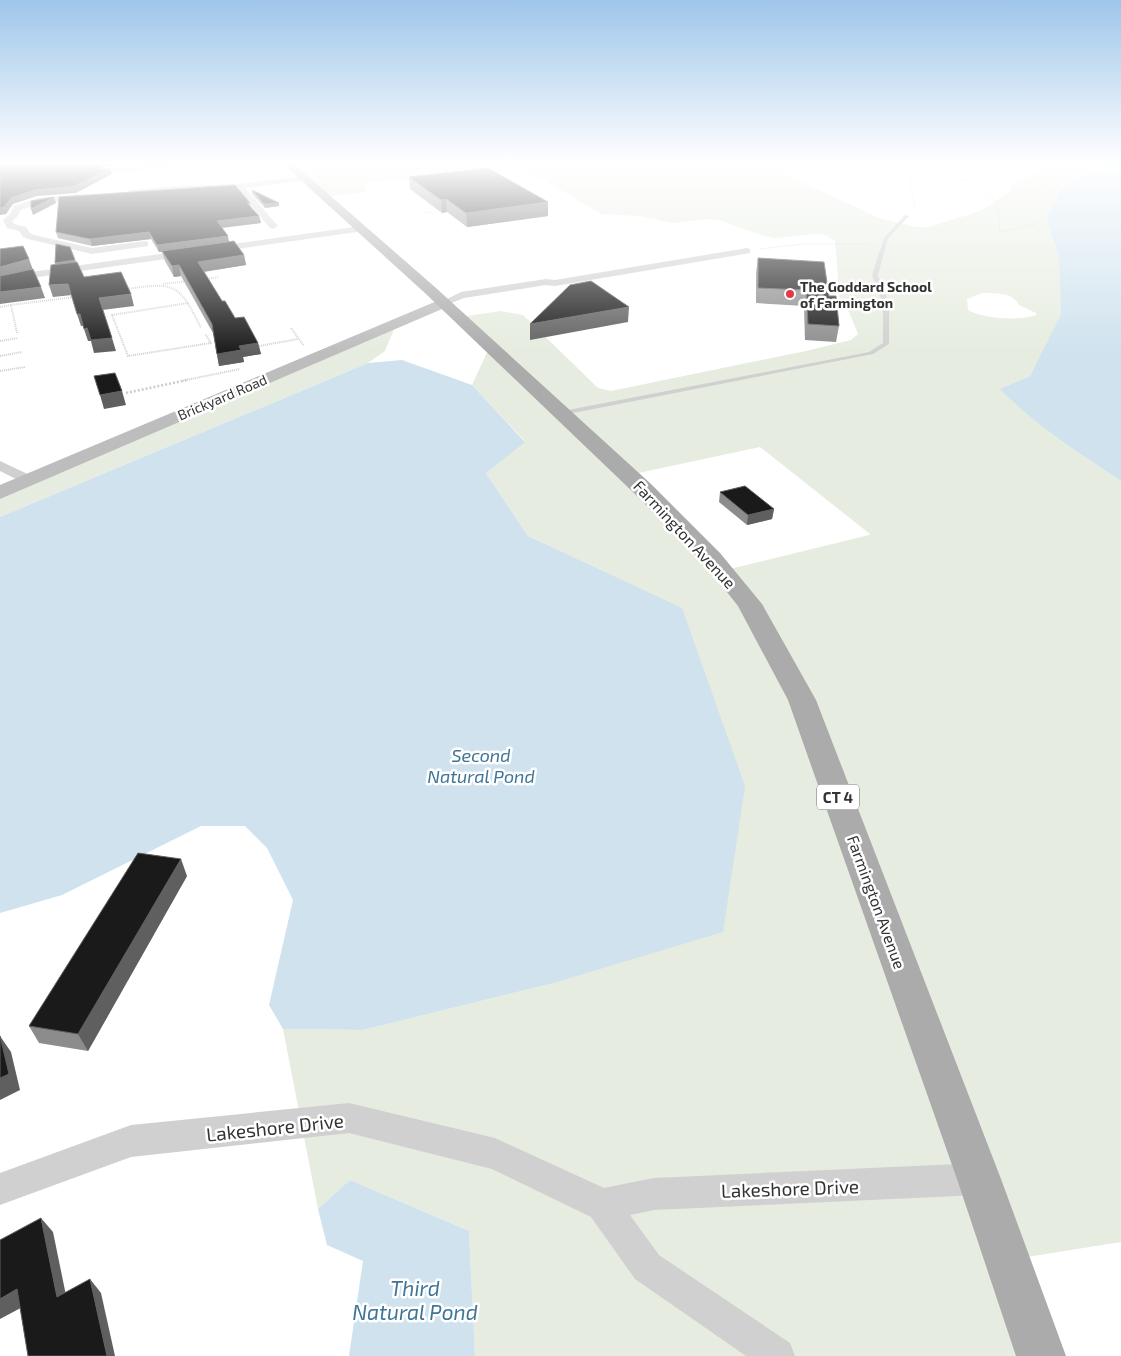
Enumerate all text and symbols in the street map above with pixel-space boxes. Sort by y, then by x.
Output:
place label: The Goddard School of Farmington [800,278,932,311]
marker: The Goddard School of Farmington [784,288,796,300]
street label: Brickyard Road [175,370,269,424]
street label: Farmington Avenue [630,476,740,592]
water label: Second Natural Pond [427,744,535,787]
road number: CT 4 [817,784,859,810]
street label: Farmington Avenue [844,833,910,971]
street label: Lakeshore Drive [205,1108,345,1146]
street label: Lakeshore Drive [721,1174,859,1202]
water label: Third Natural Pond [352,1275,478,1324]

